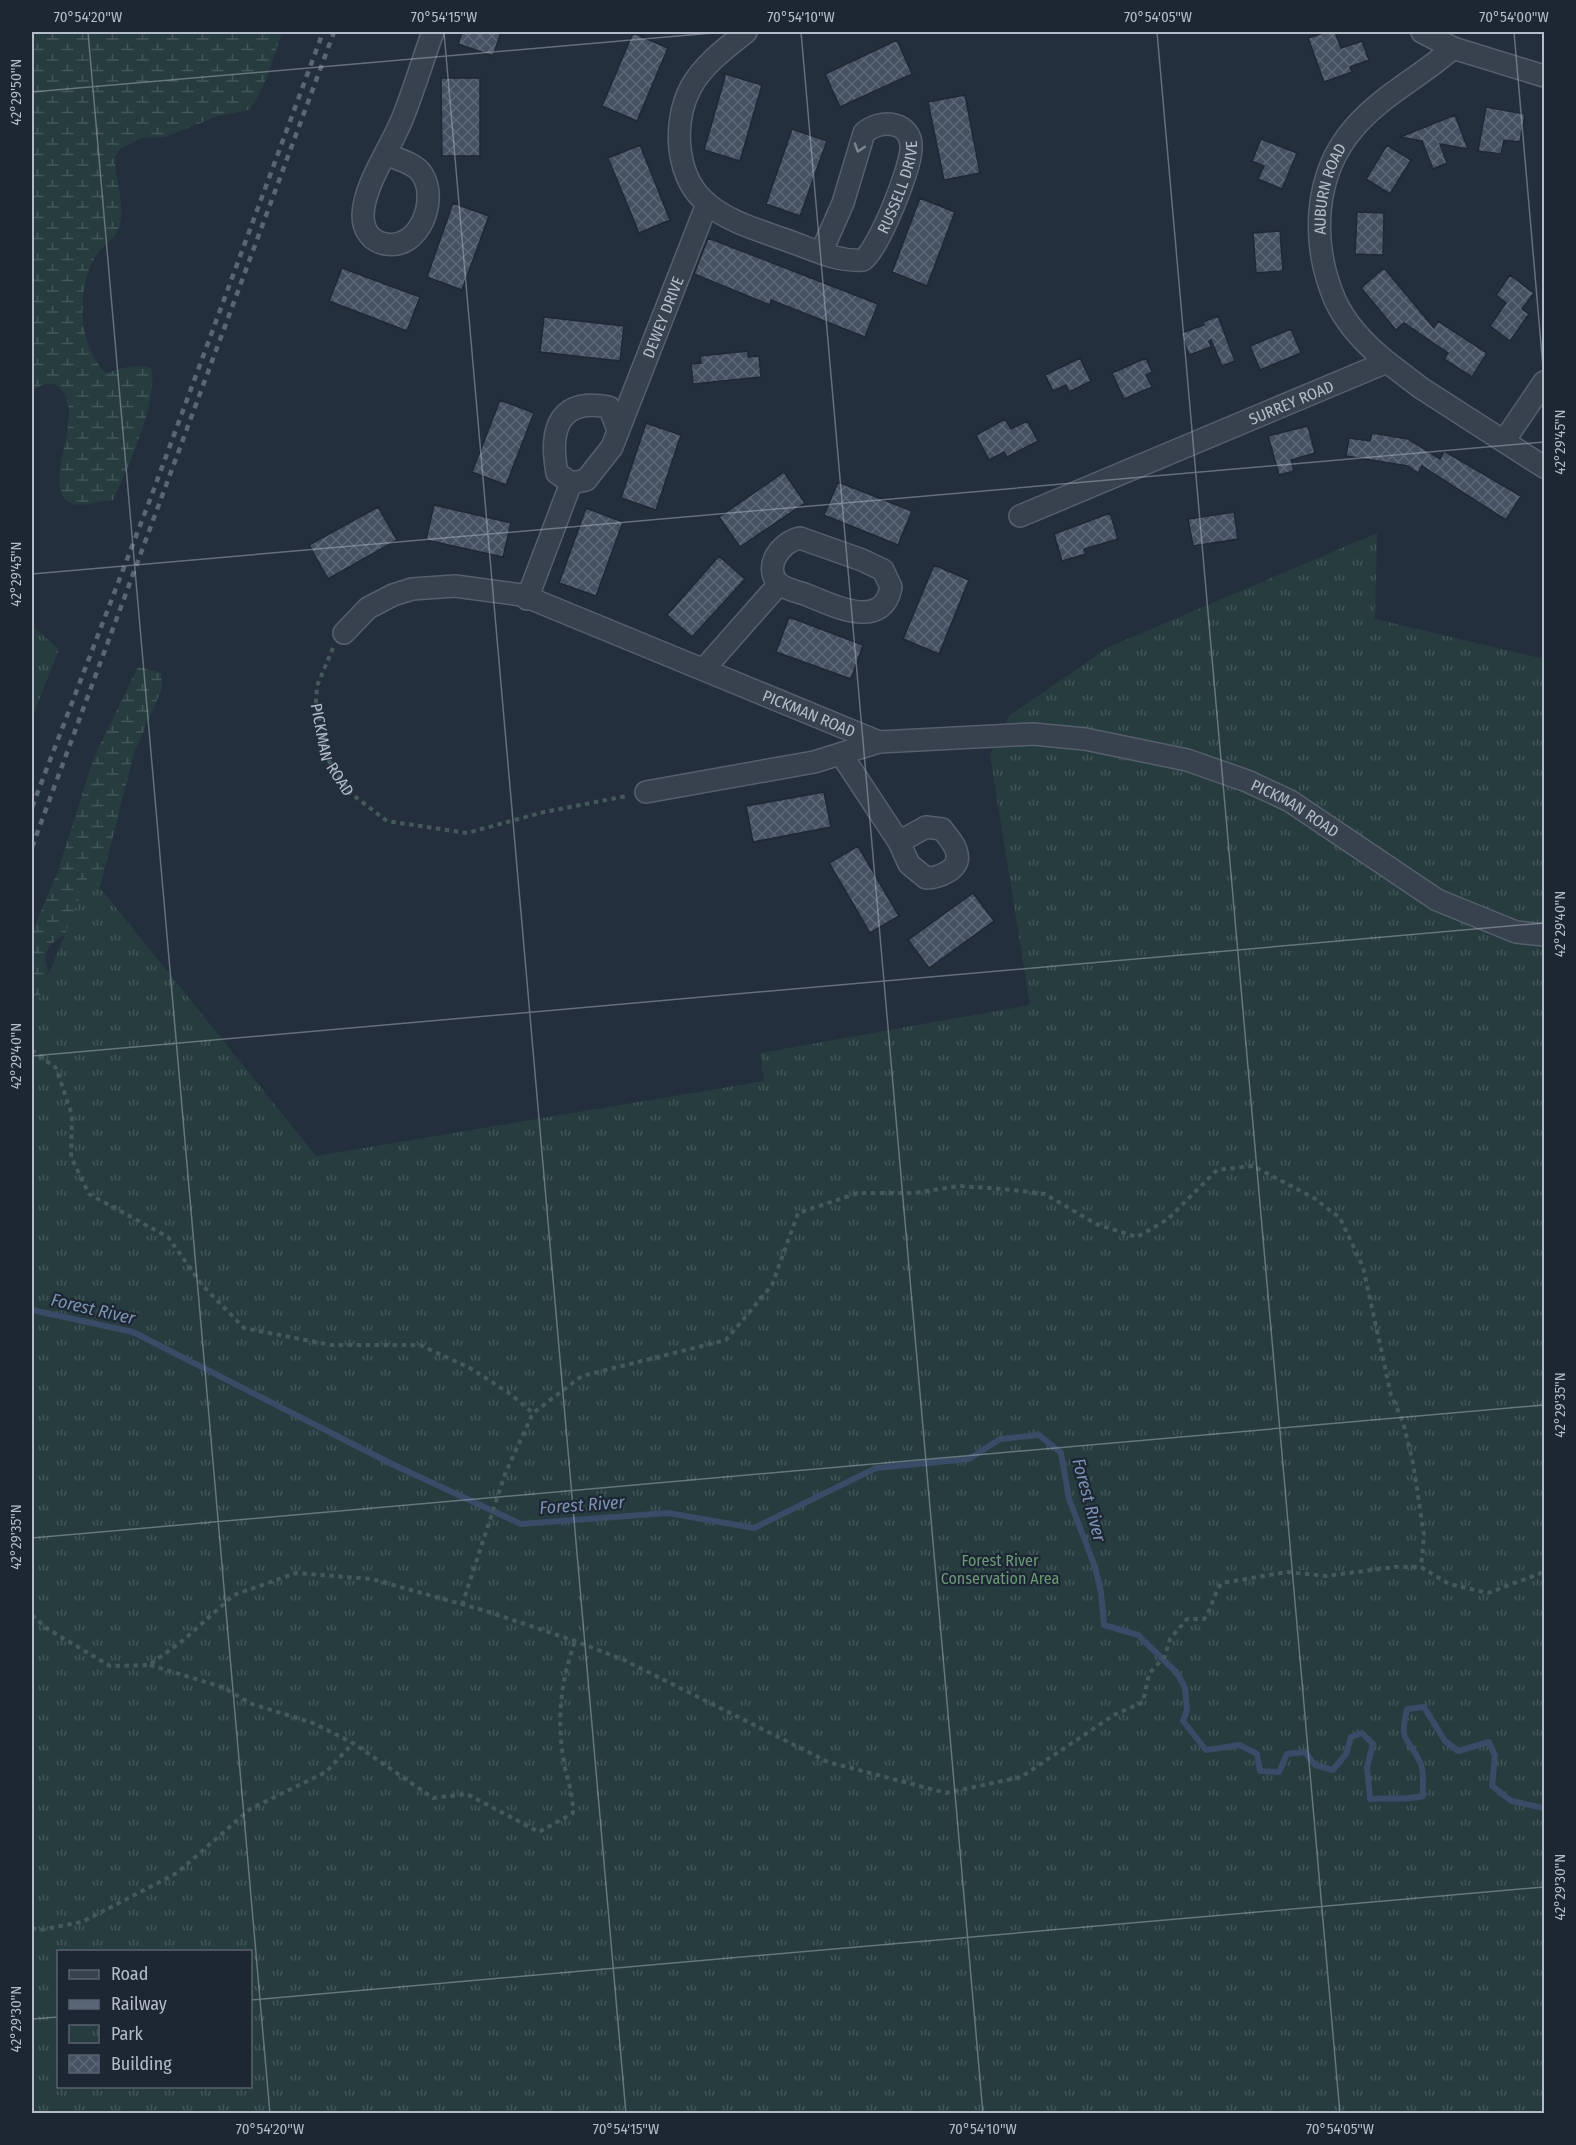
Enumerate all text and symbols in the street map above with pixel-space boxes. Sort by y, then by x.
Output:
text: 70°54'20"W [54,8,122,26]
text: 70°54'15"W [411,8,477,26]
text: 70°54'10"W [767,8,835,26]
text: 70°54'05"W [1124,8,1192,26]
text: 70°54'00"W [1479,8,1549,26]
text: 42°29'50"N [7,59,25,125]
street label: RUSSELL DRIVE [873,140,921,237]
street label: AUBURN ROAD [1310,140,1350,235]
one-way arrow [854,142,866,153]
street label: DEWEY DRIVE [638,274,687,360]
street label: SURREY ROAD [1246,376,1336,428]
text: 42°29'45"N [1551,409,1569,475]
text: 42°29'45"N [7,541,25,607]
street label: PICKMAN ROAD [760,686,858,741]
street label: PICKMAN ROAD [307,702,358,799]
street label: PICKMAN ROAD [1248,775,1343,841]
text: 42°29'40"N [1551,891,1569,957]
text: 42°29'40"N [7,1023,25,1089]
water label: Forest River [49,1289,138,1330]
text: 42°29'35"N [1551,1372,1569,1438]
water label: Forest River [1067,1456,1111,1545]
water label: Forest River [539,1491,626,1519]
text: 42°29'35"N [7,1504,25,1570]
park label: Forest River Conservation Area [941,1551,1060,1588]
text: 42°29'30"N [1551,1854,1569,1920]
legend [57,1950,252,2088]
text: Road [111,1963,148,1985]
text: 42°29'30"N [7,1986,25,2052]
text: Railway [111,1993,167,2015]
text: Park [111,2023,144,2045]
text: Building [111,2053,172,2075]
text: 70°54'20"W [236,2120,304,2138]
text: 70°54'15"W [593,2120,659,2138]
text: 70°54'10"W [949,2120,1017,2138]
text: 70°54'05"W [1306,2120,1374,2138]

